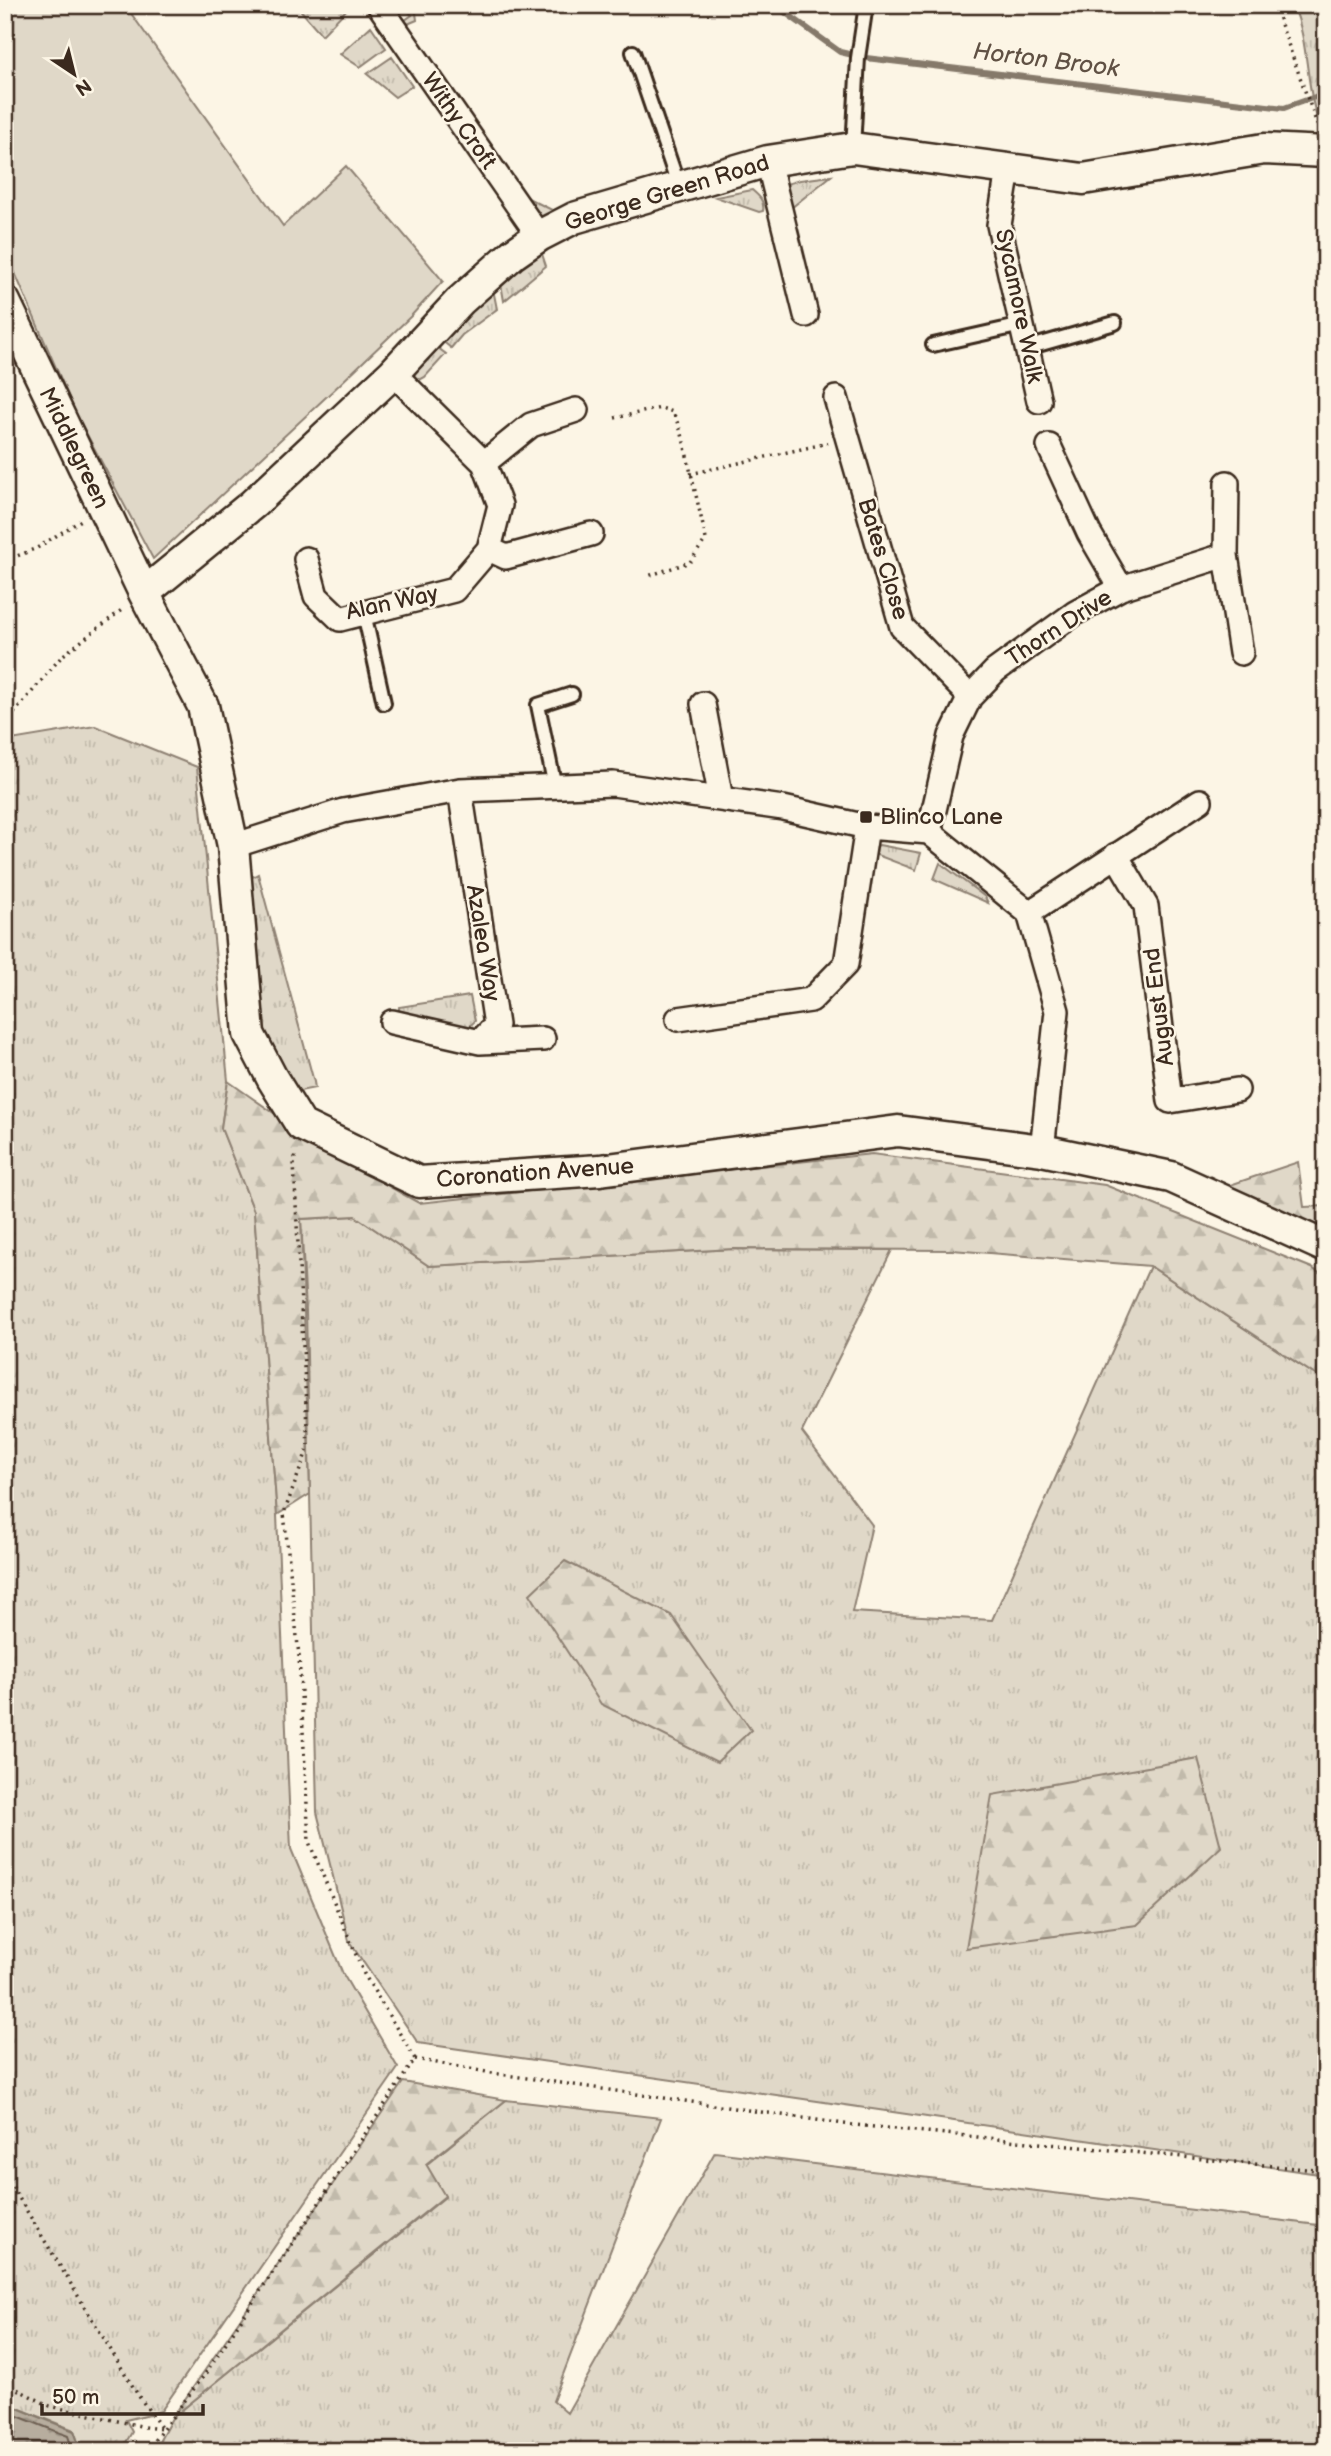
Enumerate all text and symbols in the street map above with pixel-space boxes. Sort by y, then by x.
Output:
water label: Horton Brook [971,37,1122,83]
north arrow [38,38,108,108]
street label: Withy Croft [416,67,502,175]
text: N [70,73,95,100]
street label: George Green Road [561,149,773,237]
street label: Sycamore Walk [989,226,1049,386]
street label: Middlegreen [33,383,115,513]
street label: Bates Close [851,495,915,623]
street label: Alan Way [343,579,441,626]
street label: Thorn Drive [1001,583,1117,673]
place label: Blinco Lane [880,803,1003,831]
marker: Blinco Lane [858,809,874,825]
street label: Azalea Way [460,883,506,1004]
street label: August End [1138,946,1180,1068]
street label: Coronation Avenue [435,1152,635,1194]
scale bar [42,2372,203,2416]
text: 50 m [52,2385,99,2410]

